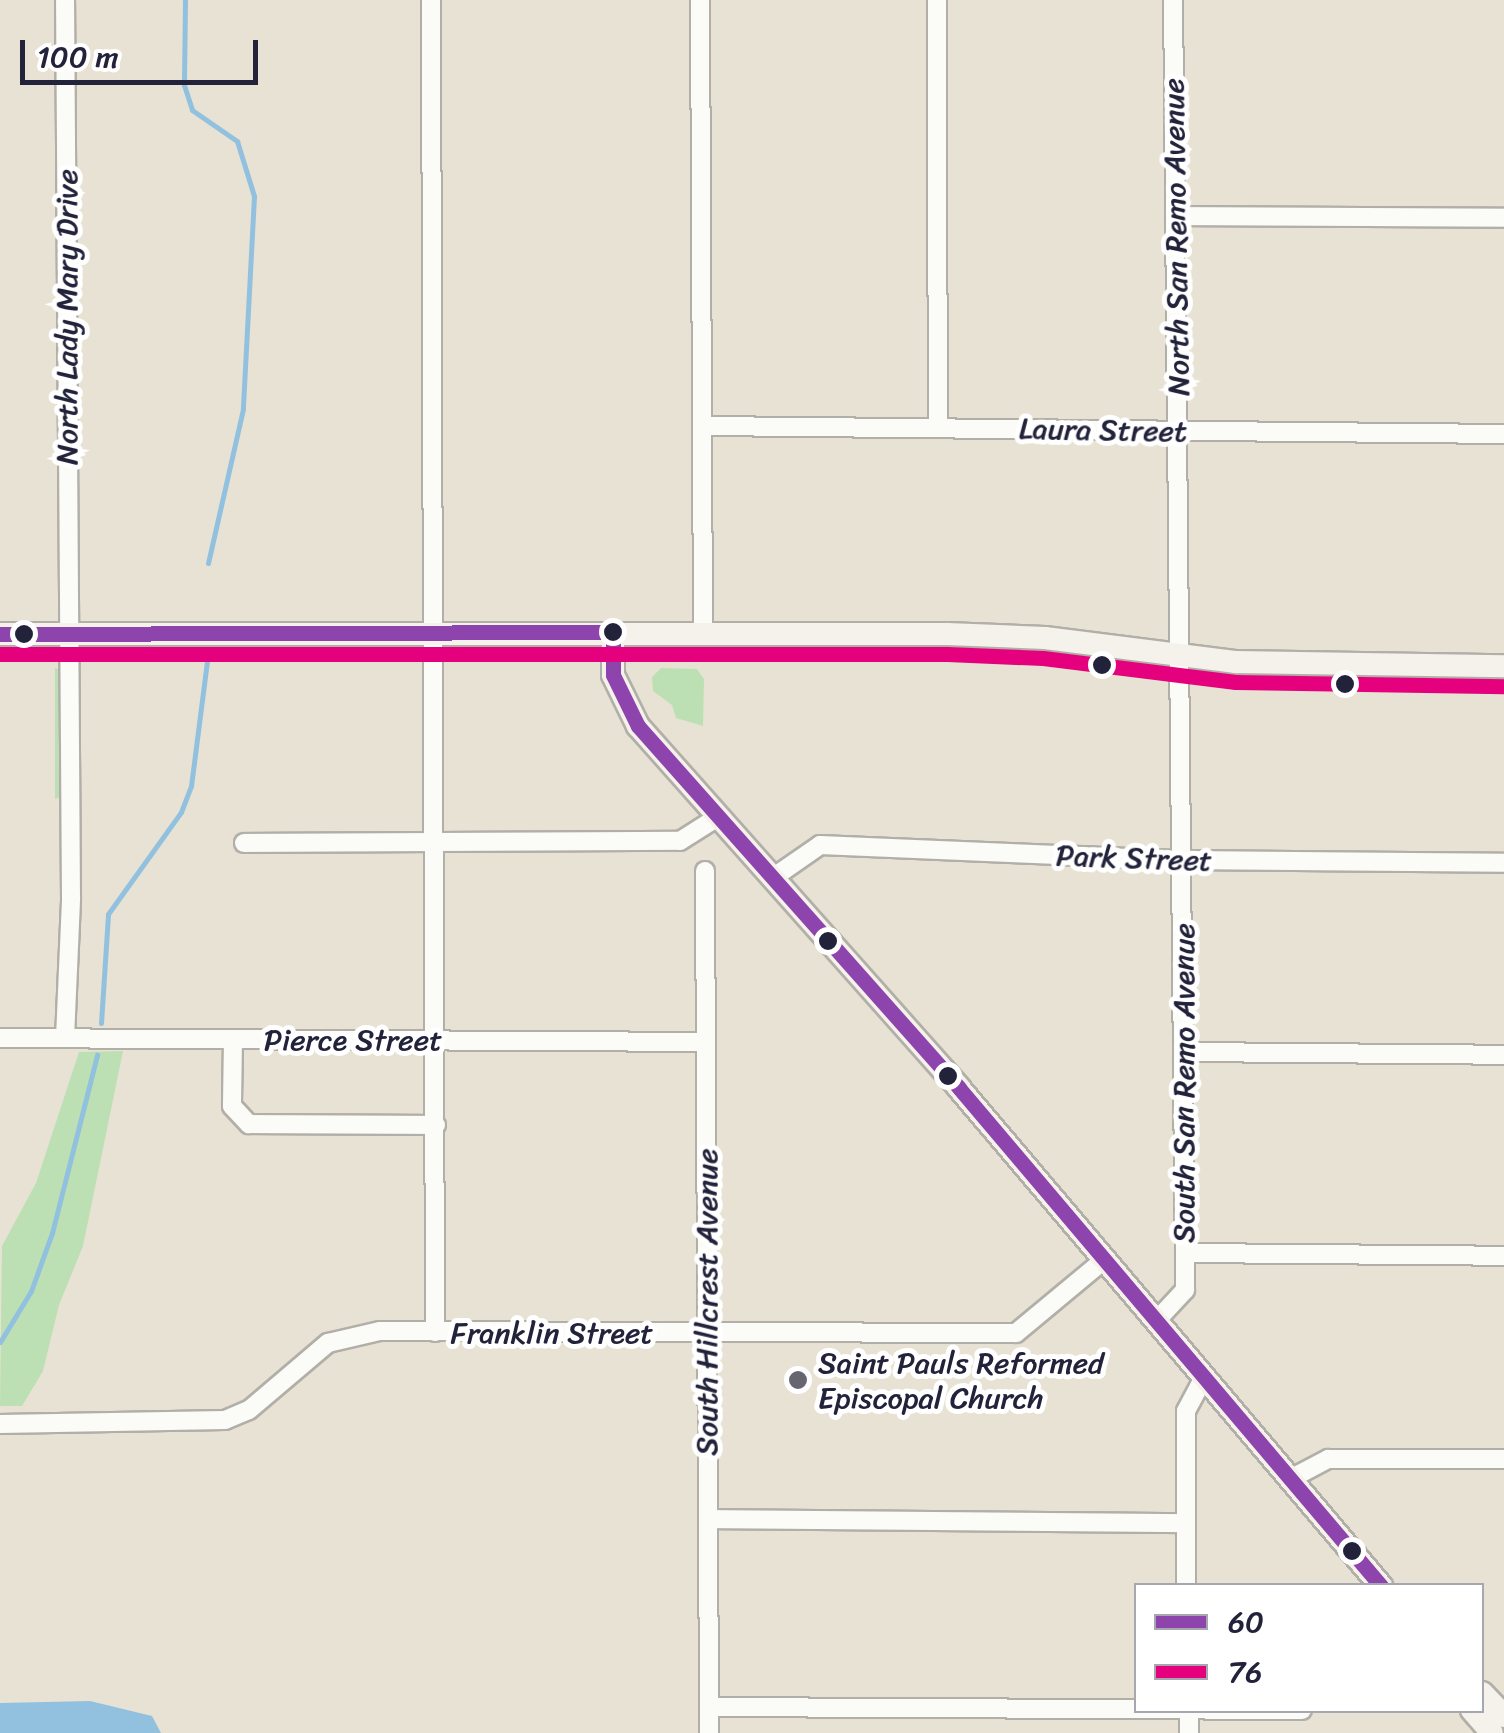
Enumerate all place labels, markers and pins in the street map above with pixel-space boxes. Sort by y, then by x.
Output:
unlabelled marker [603,622,623,642]
unlabelled marker [14,624,34,644]
unlabelled marker [1092,655,1112,675]
unlabelled marker [1335,674,1355,694]
unlabelled marker [818,931,838,951]
unlabelled marker [938,1066,958,1086]
place label: Saint Pauls Reformed Episcopal Church [818,1345,1105,1416]
marker: Saint Pauls Reformed Episcopal Church [787,1369,809,1391]
unlabelled marker [1342,1541,1362,1561]

